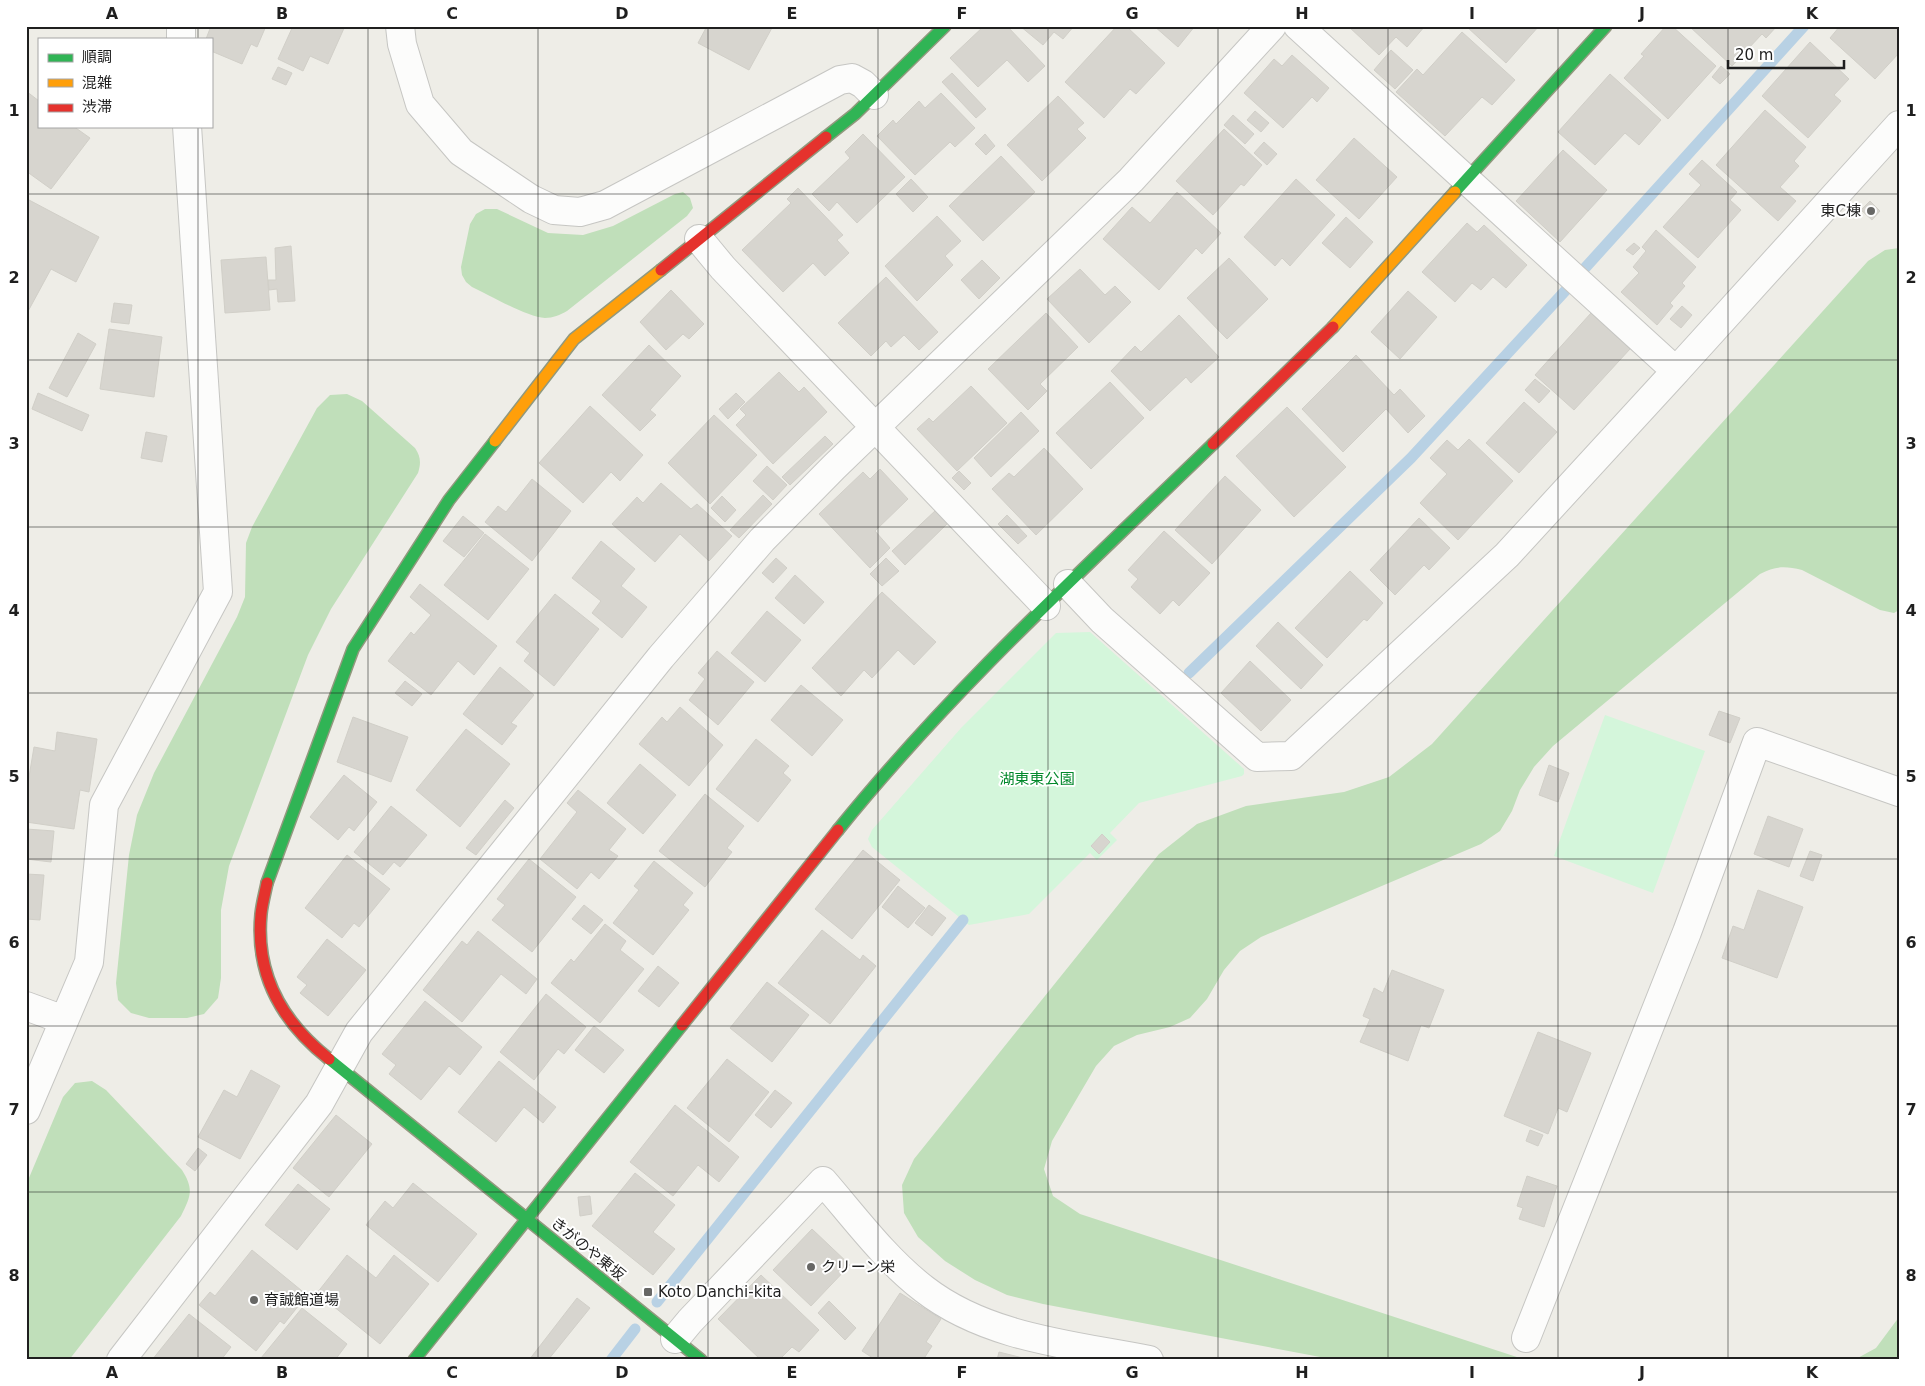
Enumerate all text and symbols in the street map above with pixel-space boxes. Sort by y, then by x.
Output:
text: A [106,4,119,23]
text: B [276,4,288,23]
text: C [446,4,458,23]
text: D [615,4,629,23]
text: E [787,4,797,23]
text: F [957,4,967,23]
text: G [1125,4,1139,23]
text: H [1295,4,1309,23]
text: I [1469,4,1475,23]
text: J [1638,4,1645,23]
text: K [1806,4,1819,23]
legend [38,38,212,128]
scale bar [1728,38,1844,70]
text: 20 m [1735,46,1773,64]
text: 順調 [82,48,112,66]
text: 混雑 [82,74,112,92]
text: 渋滞 [82,98,112,116]
text: 1 [8,101,20,120]
text: 1 [1905,101,1917,120]
place label: 東C棟 [1821,202,1861,220]
marker: 東C棟 [1865,205,1877,217]
text: 2 [8,268,20,287]
text: 2 [1905,268,1917,287]
text: 3 [8,434,20,453]
text: 3 [1905,434,1917,453]
text: 4 [8,601,20,620]
text: 4 [1905,601,1917,620]
text: 5 [8,767,20,786]
text: 5 [1905,767,1917,786]
park label: 湖東東公園 [999,770,1075,788]
text: 6 [8,933,20,952]
text: 6 [1905,933,1917,952]
text: 7 [8,1100,20,1119]
text: 7 [1905,1100,1917,1119]
street label: きがのや東坂 [547,1214,629,1284]
place label: クリーン栄 [821,1258,895,1276]
marker: クリーン栄 [805,1261,817,1273]
text: 8 [8,1266,20,1285]
text: 8 [1905,1266,1917,1285]
place label: Koto Danchi-kita [658,1283,782,1301]
marker: Koto Danchi-kita [642,1286,654,1298]
place label: 育誠館道場 [264,1291,339,1309]
marker: 育誠館道場 [248,1294,260,1306]
text: A [106,1363,119,1382]
text: B [276,1363,288,1382]
text: C [446,1363,458,1382]
text: D [615,1363,629,1382]
text: E [787,1363,797,1382]
text: F [957,1363,967,1382]
text: G [1125,1363,1139,1382]
text: H [1295,1363,1309,1382]
text: I [1469,1363,1475,1382]
text: J [1638,1363,1645,1382]
text: K [1806,1363,1819,1382]

